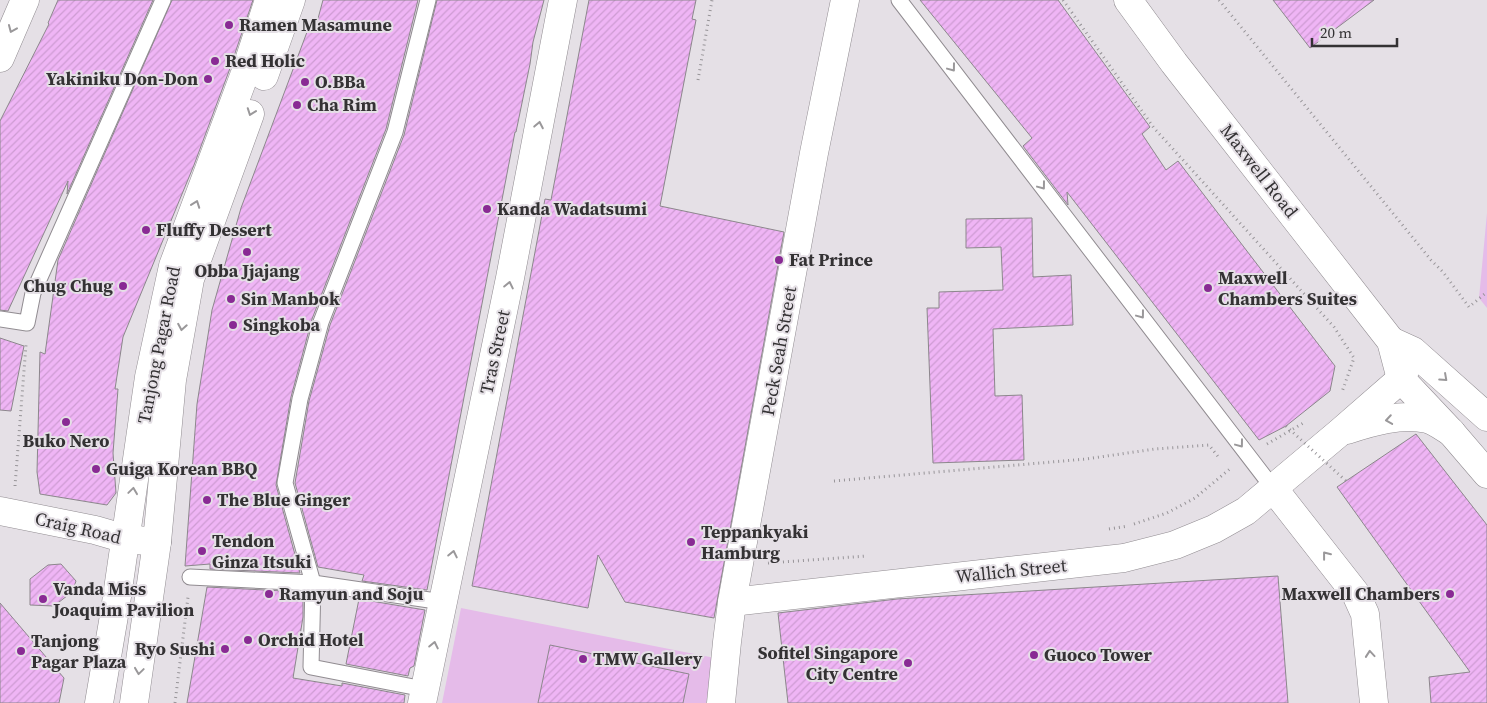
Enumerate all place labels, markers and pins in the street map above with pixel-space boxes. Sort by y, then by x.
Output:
place label: Ramen Masamune [239,12,392,37]
marker: Ramen Masamune [223,19,235,31]
place label: Red Holic [225,48,305,73]
marker: Red Holic [209,55,221,67]
place label: Yakiniku Don-Don [46,66,198,91]
place label: O.BBa [315,69,366,94]
marker: Yakiniku Don-Don [202,73,214,85]
marker: O.BBa [299,76,311,88]
place label: Cha Rim [307,92,377,117]
marker: Cha Rim [291,99,303,111]
place label: Kanda Wadatsumi [497,196,647,221]
marker: Kanda Wadatsumi [481,203,493,215]
place label: Fluffy Dessert [156,217,272,242]
marker: Fluffy Dessert [140,224,152,236]
marker: Obba Jjajang [241,246,253,258]
place label: Fat Prince [789,247,873,272]
marker: Fat Prince [773,254,785,266]
place label: Obba Jjajang [194,258,300,283]
place label: Maxwell Chambers Suites [1218,265,1357,311]
place label: Chug Chug [23,273,113,298]
marker: Chug Chug [117,280,129,292]
marker: Maxwell Chambers Suites [1202,282,1214,294]
place label: Sin Manbok [241,286,340,311]
marker: Sin Manbok [225,293,237,305]
place label: Singkoba [243,312,321,337]
marker: Singkoba [227,319,239,331]
marker: Buko Nero [60,416,72,428]
place label: Buko Nero [23,428,109,453]
place label: Guiga Korean BBQ [106,456,258,481]
marker: Guiga Korean BBQ [90,463,102,475]
place label: The Blue Ginger [217,487,351,512]
marker: The Blue Ginger [201,494,213,506]
place label: Teppankyaki Hamburg [701,519,809,565]
place label: Tendon Ginza Itsuki [212,528,312,574]
marker: Teppankyaki Hamburg [685,536,697,548]
marker: Tendon Ginza Itsuki [196,545,208,557]
place label: Vanda Miss Joaquim Pavilion [52,576,194,622]
place label: Ramyun and Soju [279,581,424,606]
place label: Maxwell Chambers [1282,581,1440,606]
marker: Ramyun and Soju [263,588,275,600]
marker: Maxwell Chambers [1444,588,1456,600]
marker: Vanda Miss Joaquim Pavilion [37,593,49,605]
place label: Orchid Hotel [258,627,364,652]
place label: Tanjong Pagar Plaza [31,628,127,674]
marker: Orchid Hotel [242,634,254,646]
place label: Ryo Sushi [135,636,215,661]
place label: Sofitel Singapore City Centre [758,640,898,686]
place label: Guoco Tower [1044,642,1152,667]
marker: Ryo Sushi [219,643,231,655]
marker: Tanjong Pagar Plaza [15,645,27,657]
place label: TMW Gallery [593,646,703,671]
marker: Guoco Tower [1028,649,1040,661]
marker: TMW Gallery [577,653,589,665]
marker: Sofitel Singapore City Centre [902,657,914,669]

